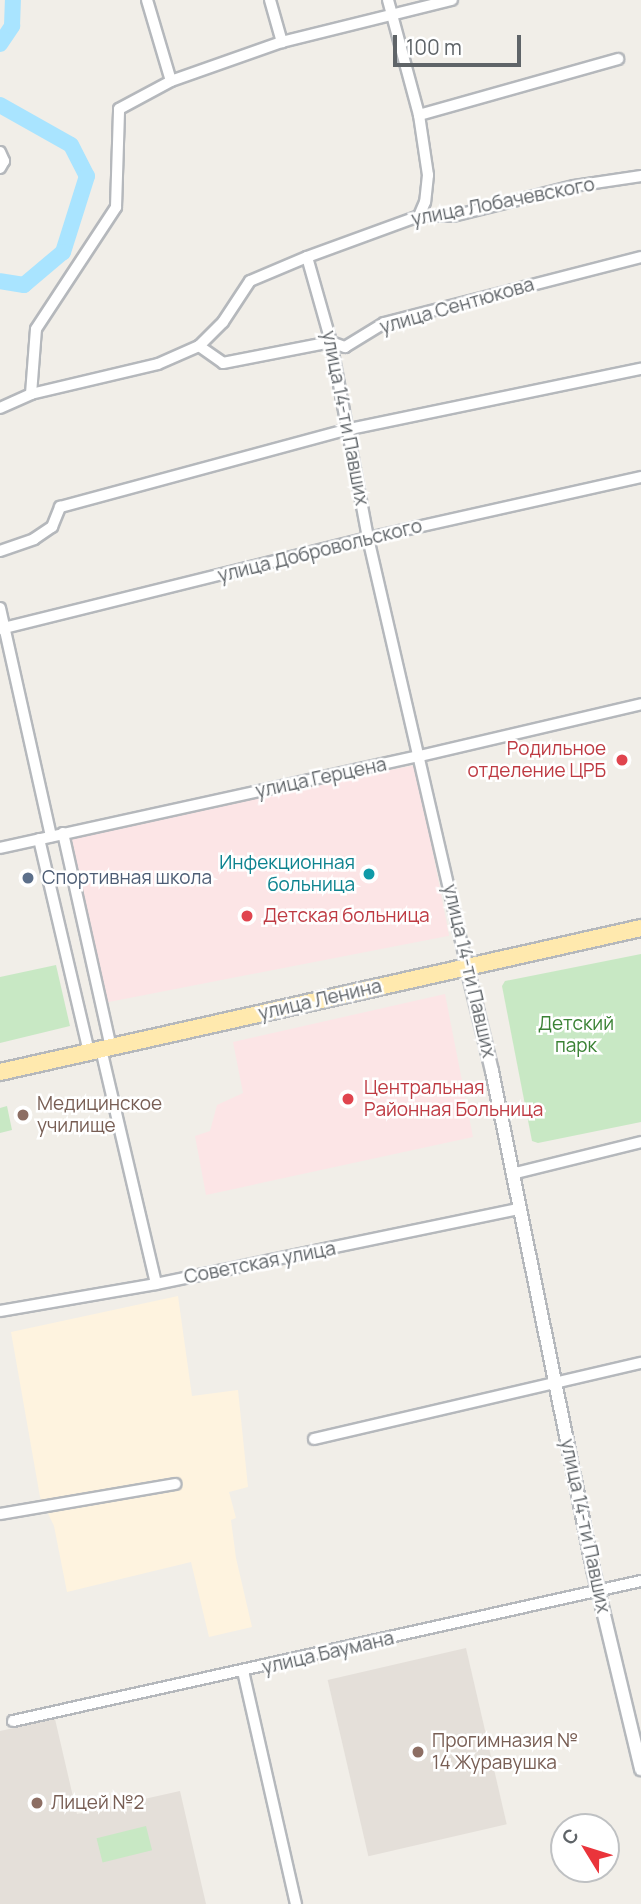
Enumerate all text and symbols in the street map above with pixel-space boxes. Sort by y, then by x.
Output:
scale bar [396,21,524,65]
text: 100 m [406,33,462,61]
street label: улица Лобачевского [409,173,597,231]
street label: улица Сентюкова [377,273,537,339]
street label: улица 14-ти Павших [317,329,373,507]
street label: улица Добровольского [216,515,424,587]
place label: Родильное отделение ЦРБ [468,738,606,782]
marker: Родильное отделение ЦРБ [612,750,632,770]
street label: улица Герцена [253,753,389,803]
place label: Инфекционная больница [219,852,355,896]
marker: Инфекционная больница [361,866,377,882]
place label: Спортивная школа [42,867,212,889]
marker: Спортивная школа [20,870,36,886]
street label: улица 14-ти Павших [438,882,500,1060]
place label: Детская больница [263,905,430,927]
marker: Детская больница [237,906,257,926]
street label: улица Ленина [256,975,384,1025]
park label: Детский парк [538,1013,614,1057]
place label: Центральная Районная Больница [364,1077,543,1121]
marker: Центральная Районная Больница [338,1089,358,1109]
place label: Медицинское училище [37,1093,162,1137]
marker: Медицинское училище [15,1107,31,1123]
street label: Советская улица [182,1237,338,1289]
street label: улица 14-ти Павших [555,1437,615,1615]
street label: улица Баумана [260,1627,396,1679]
place label: Прогимназия № 14 Журавушка [432,1730,578,1774]
marker: Прогимназия № 14 Журавушка [410,1744,426,1760]
place label: Лицей №2 [51,1792,144,1814]
marker: Лицей №2 [29,1795,45,1811]
north arrow [550,1813,620,1883]
text: С [555,1823,585,1850]

